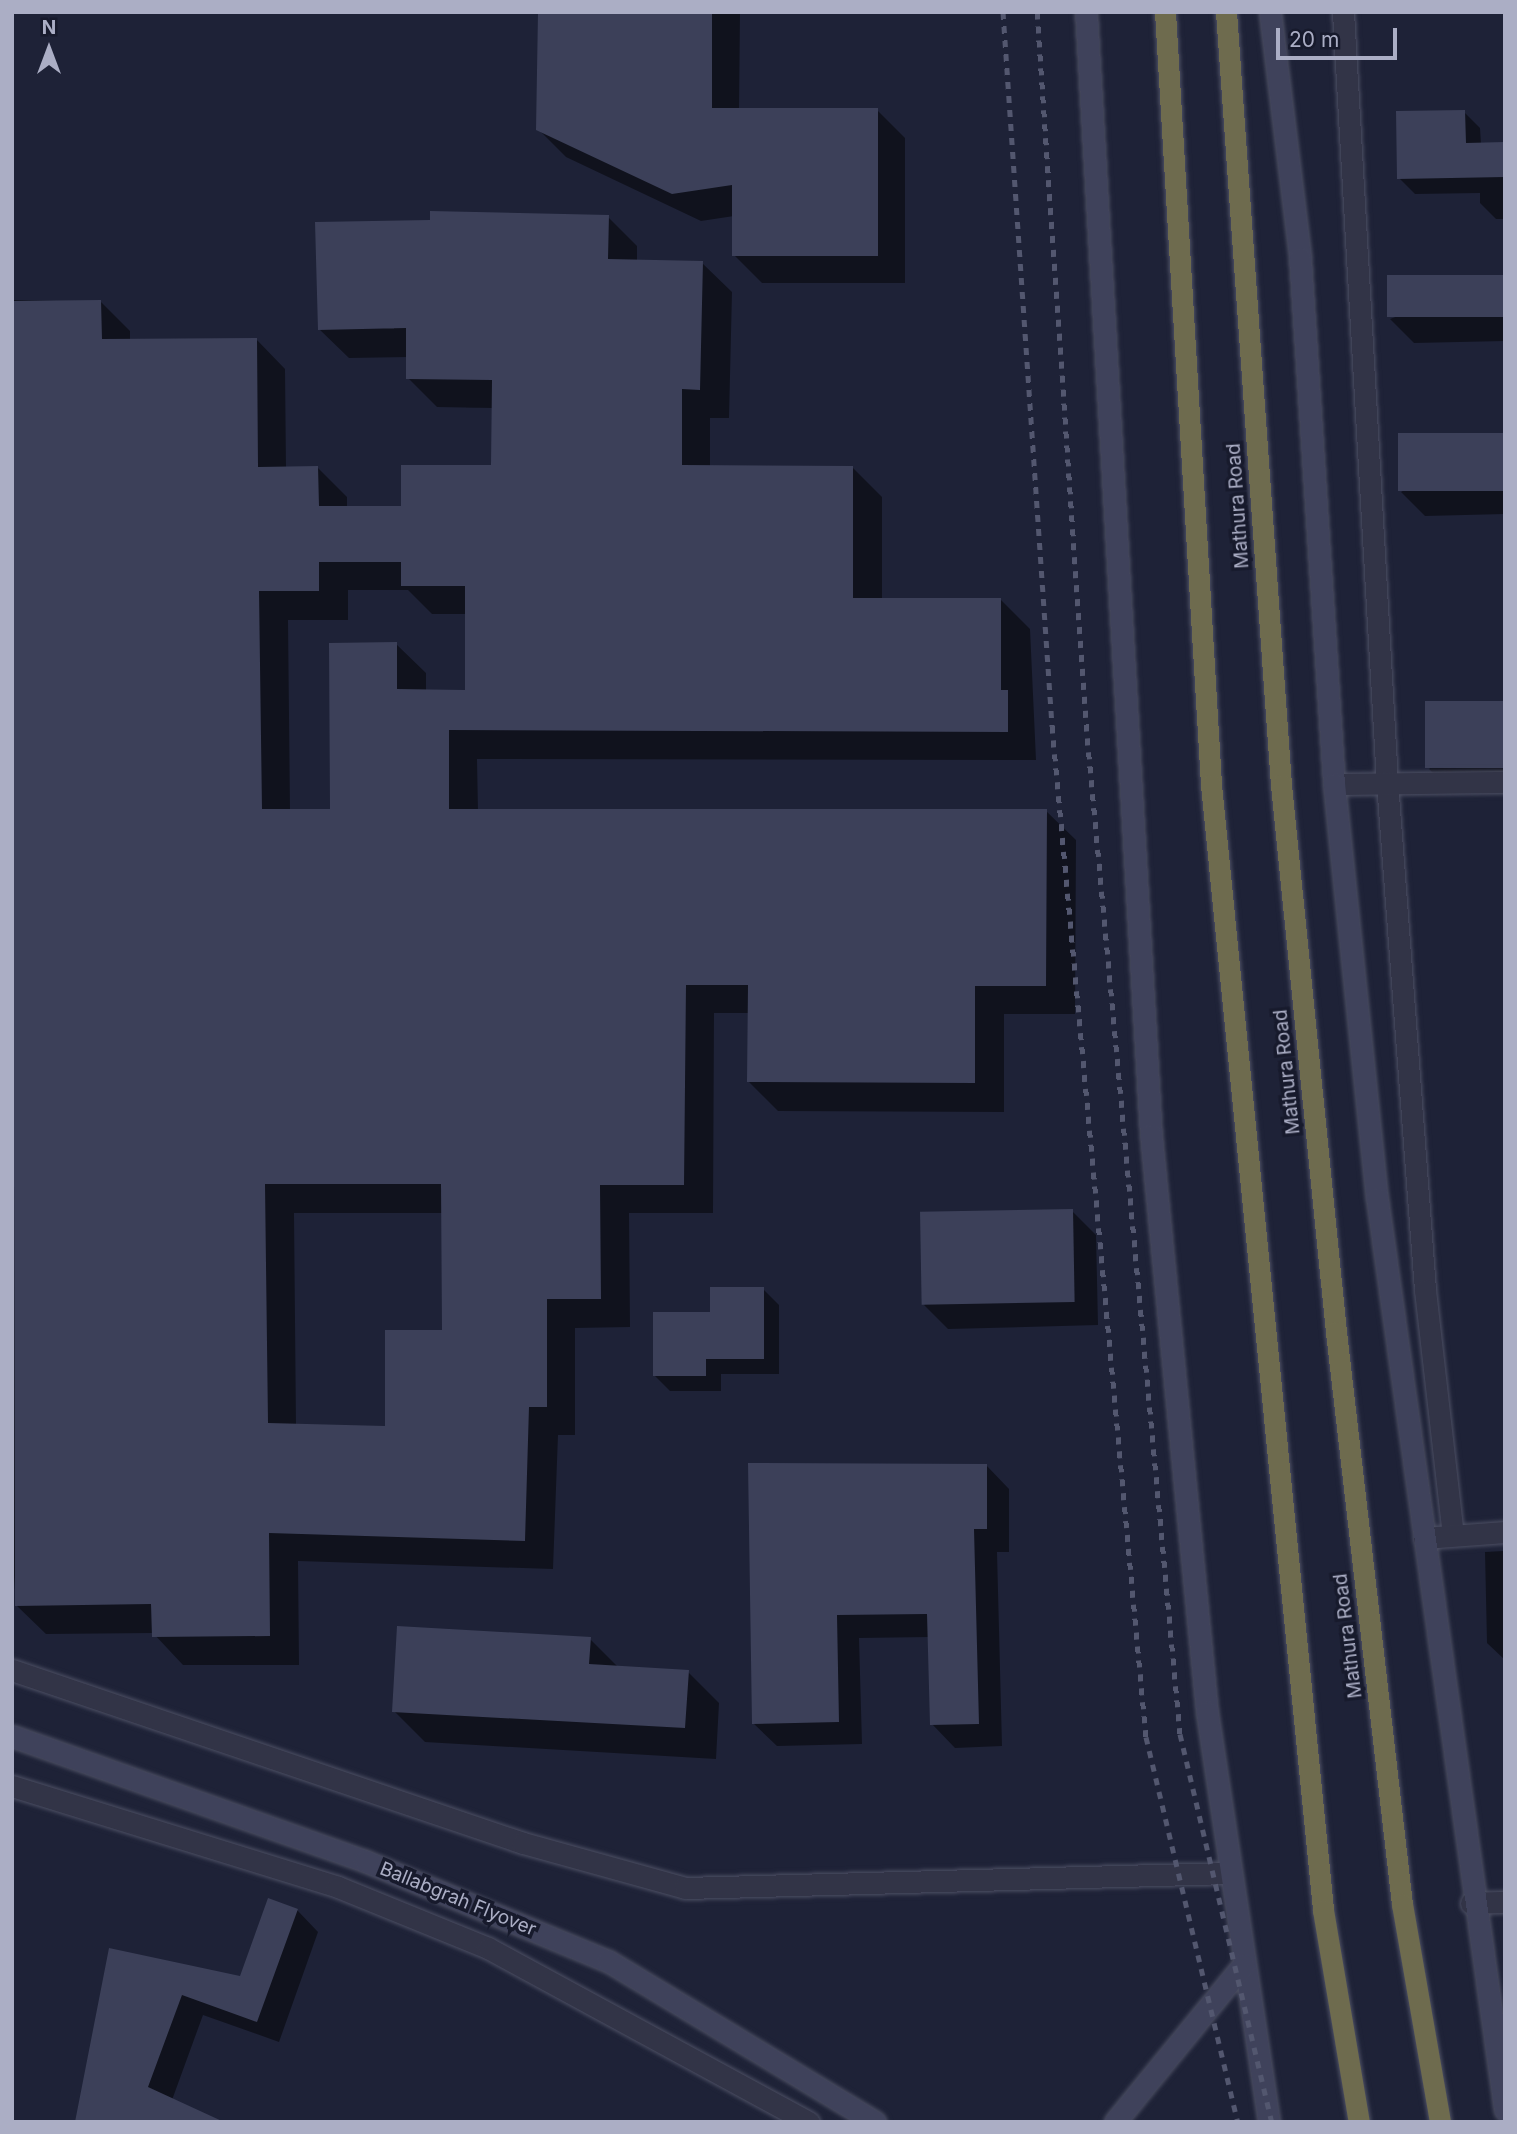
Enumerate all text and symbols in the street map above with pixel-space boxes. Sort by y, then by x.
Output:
north arrow [14,14,84,84]
scale bar [1279,14,1400,58]
text: N [42,16,56,39]
text: 20 m [1289,27,1339,52]
street label: Mathura Road [1222,443,1254,569]
street label: Mathura Road [1269,1008,1305,1136]
street label: Mathura Road [1329,1572,1367,1700]
street label: Ballabgrah Flyover [377,1857,539,1941]

